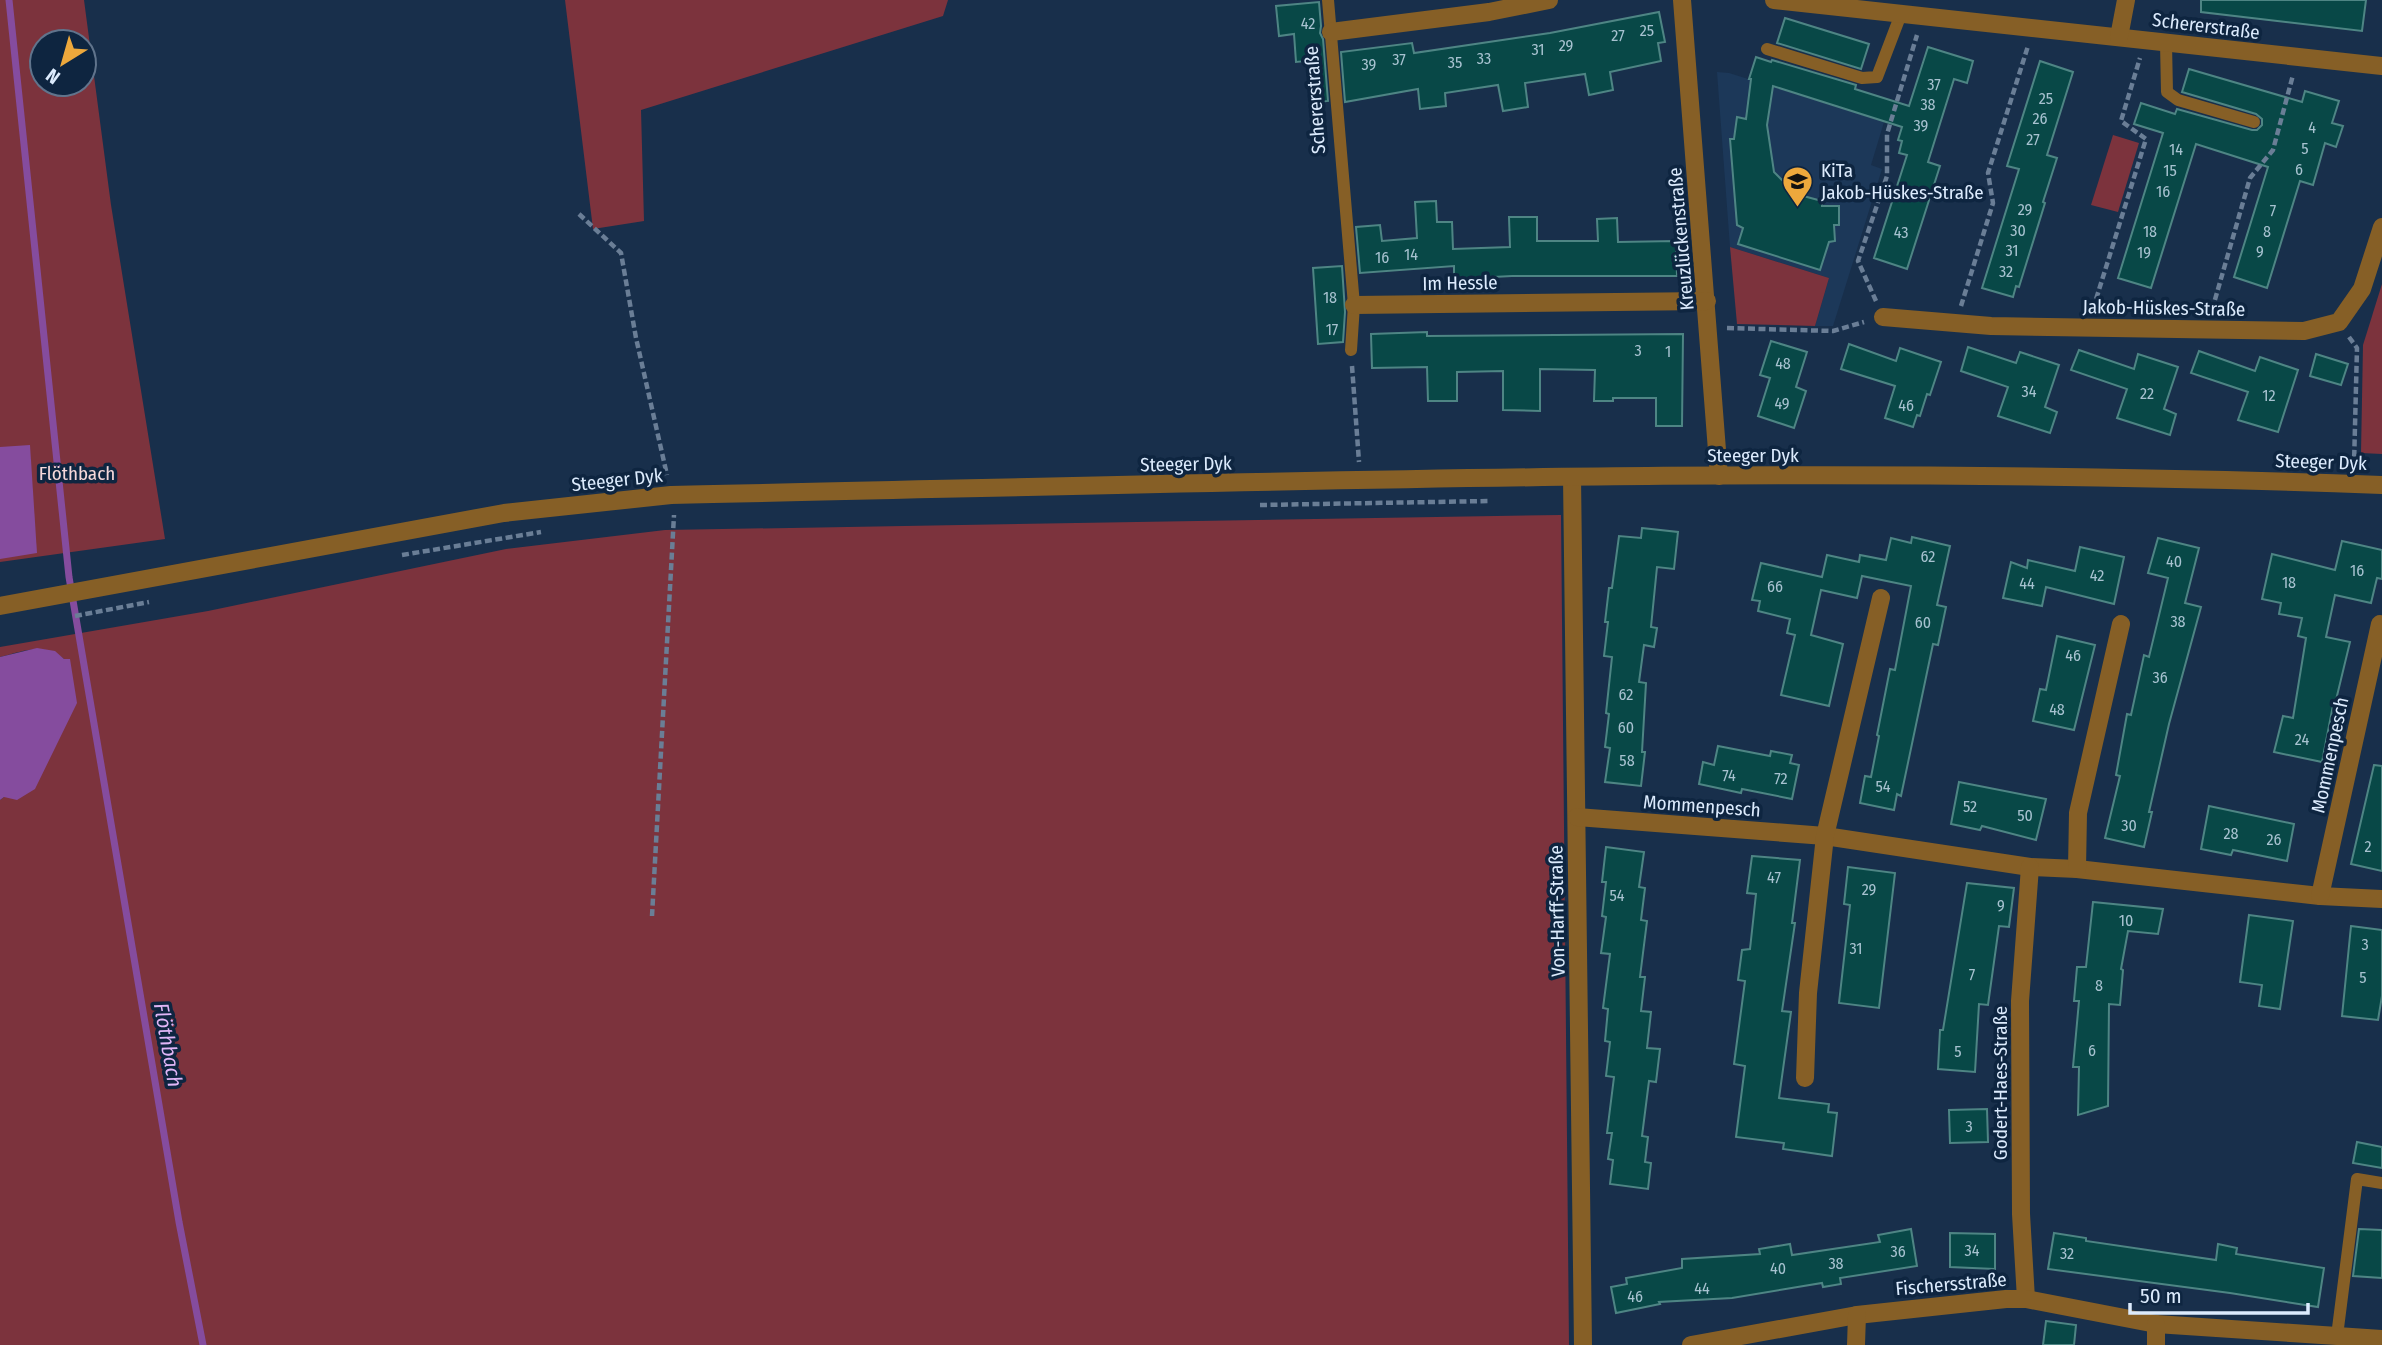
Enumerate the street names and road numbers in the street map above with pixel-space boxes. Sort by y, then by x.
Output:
street label: Schererstraße [2151,8,2261,44]
street label: Schererstraße [1300,45,1330,155]
street label: Kreuzlückenstraße [1663,167,1699,311]
street label: Im Hessle [1422,271,1498,295]
street label: Jakob-Hüskes-Straße [2082,295,2246,321]
street label: Steeger Dyk [1707,444,1799,467]
street label: Steeger Dyk [2275,449,2367,475]
street label: Steeger Dyk [1140,452,1232,476]
street label: Steeger Dyk [570,464,664,496]
street label: Mommenpesch [2306,695,2354,815]
street label: Mommenpesch [1642,790,1762,822]
street label: Von-Harff-Straße [1544,845,1570,977]
street label: Godert-Haes-Straße [1989,1006,2012,1160]
street label: Fischersstraße [1894,1268,2008,1300]

